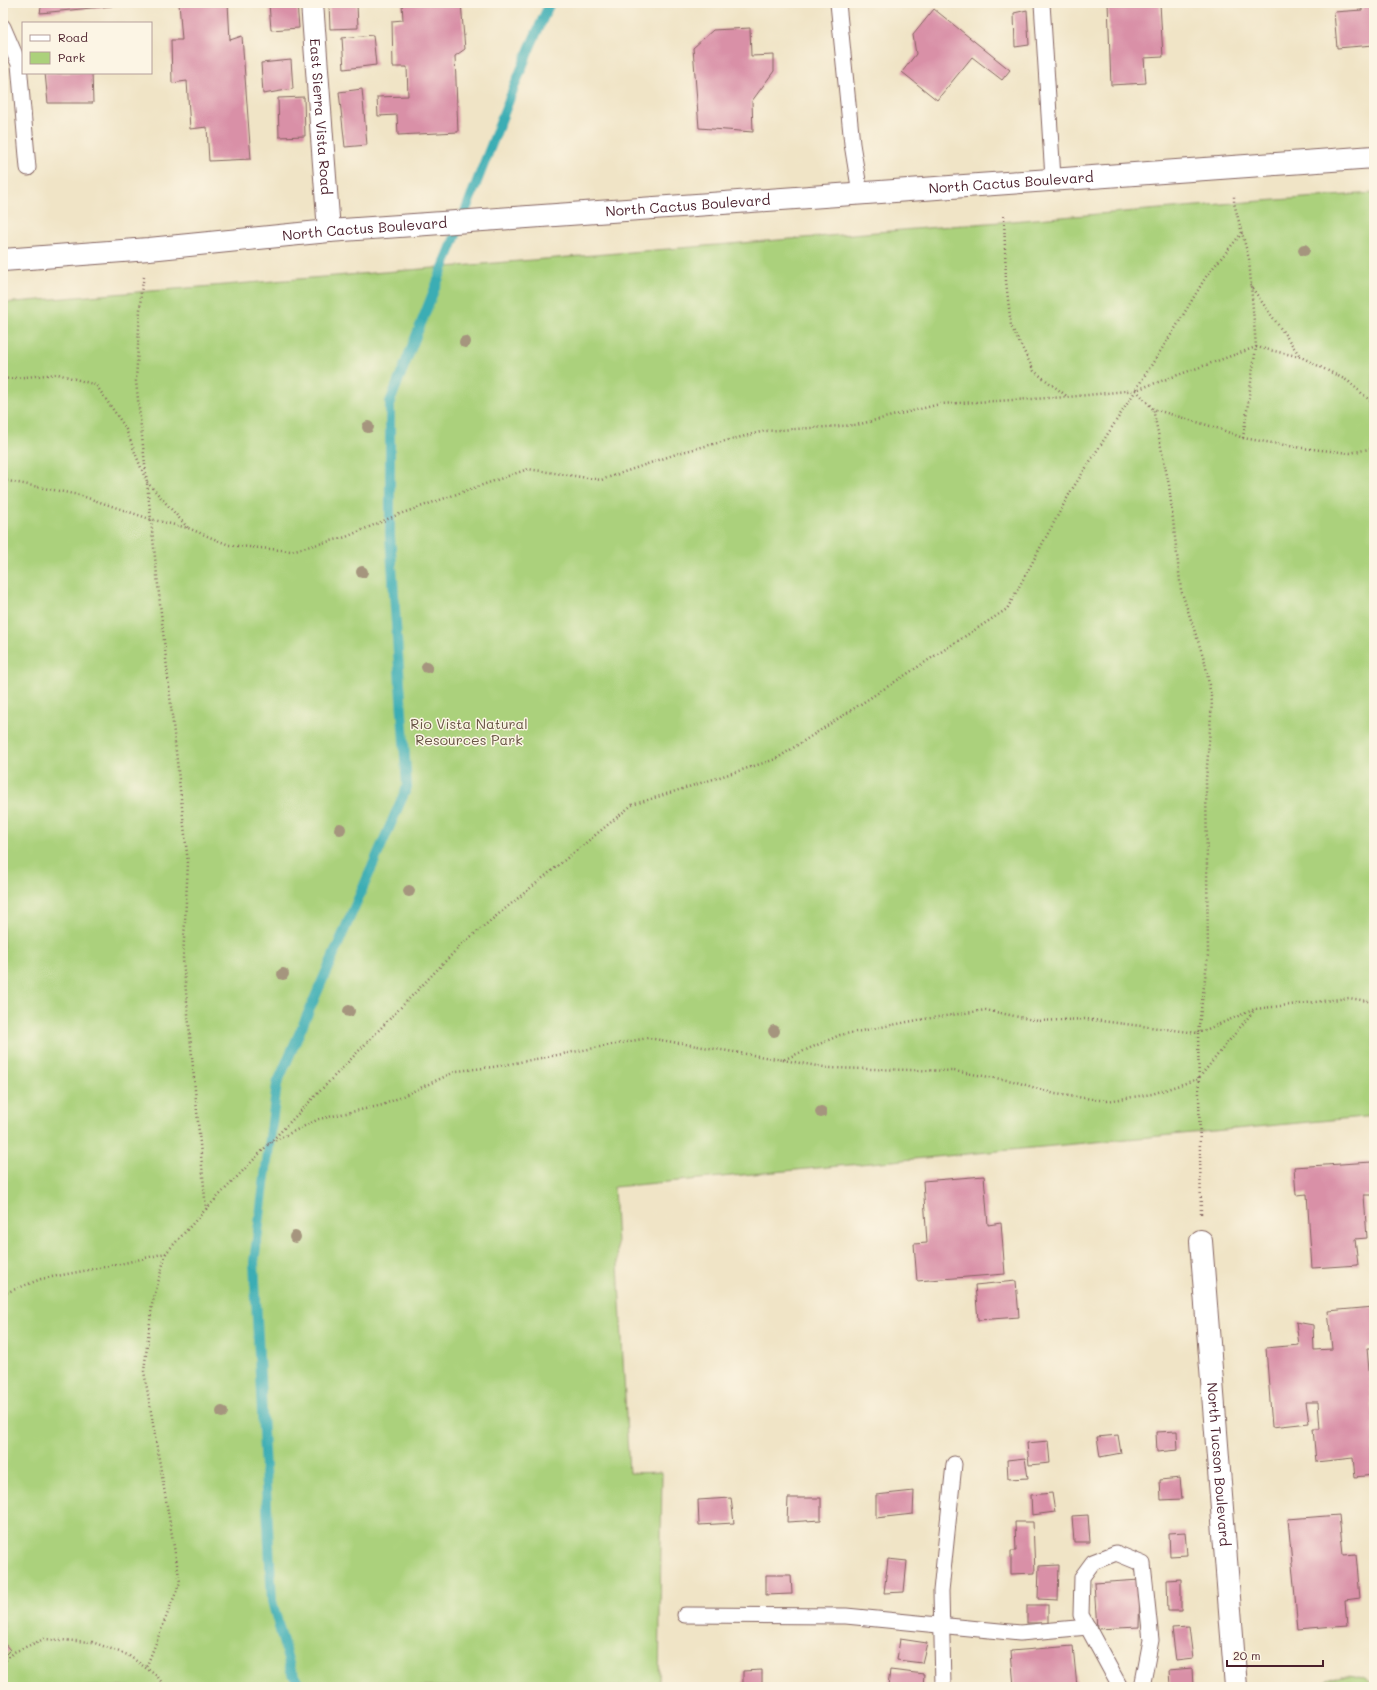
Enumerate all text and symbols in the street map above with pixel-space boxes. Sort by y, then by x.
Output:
legend [22,22,152,74]
text: Road [58,29,88,45]
street label: East Sierra Vista Road [306,38,336,196]
text: Park [58,49,85,65]
street label: North Cactus Boulevard [928,167,1094,198]
street label: North Cactus Boulevard [605,190,771,220]
street label: North Cactus Boulevard [281,213,448,245]
park label: Rio Vista Natural Resources Park [410,714,528,749]
street label: North Tucson Boulevard [1203,1382,1235,1547]
scale bar [1227,1642,1323,1668]
text: 20 m [1233,1647,1261,1663]

